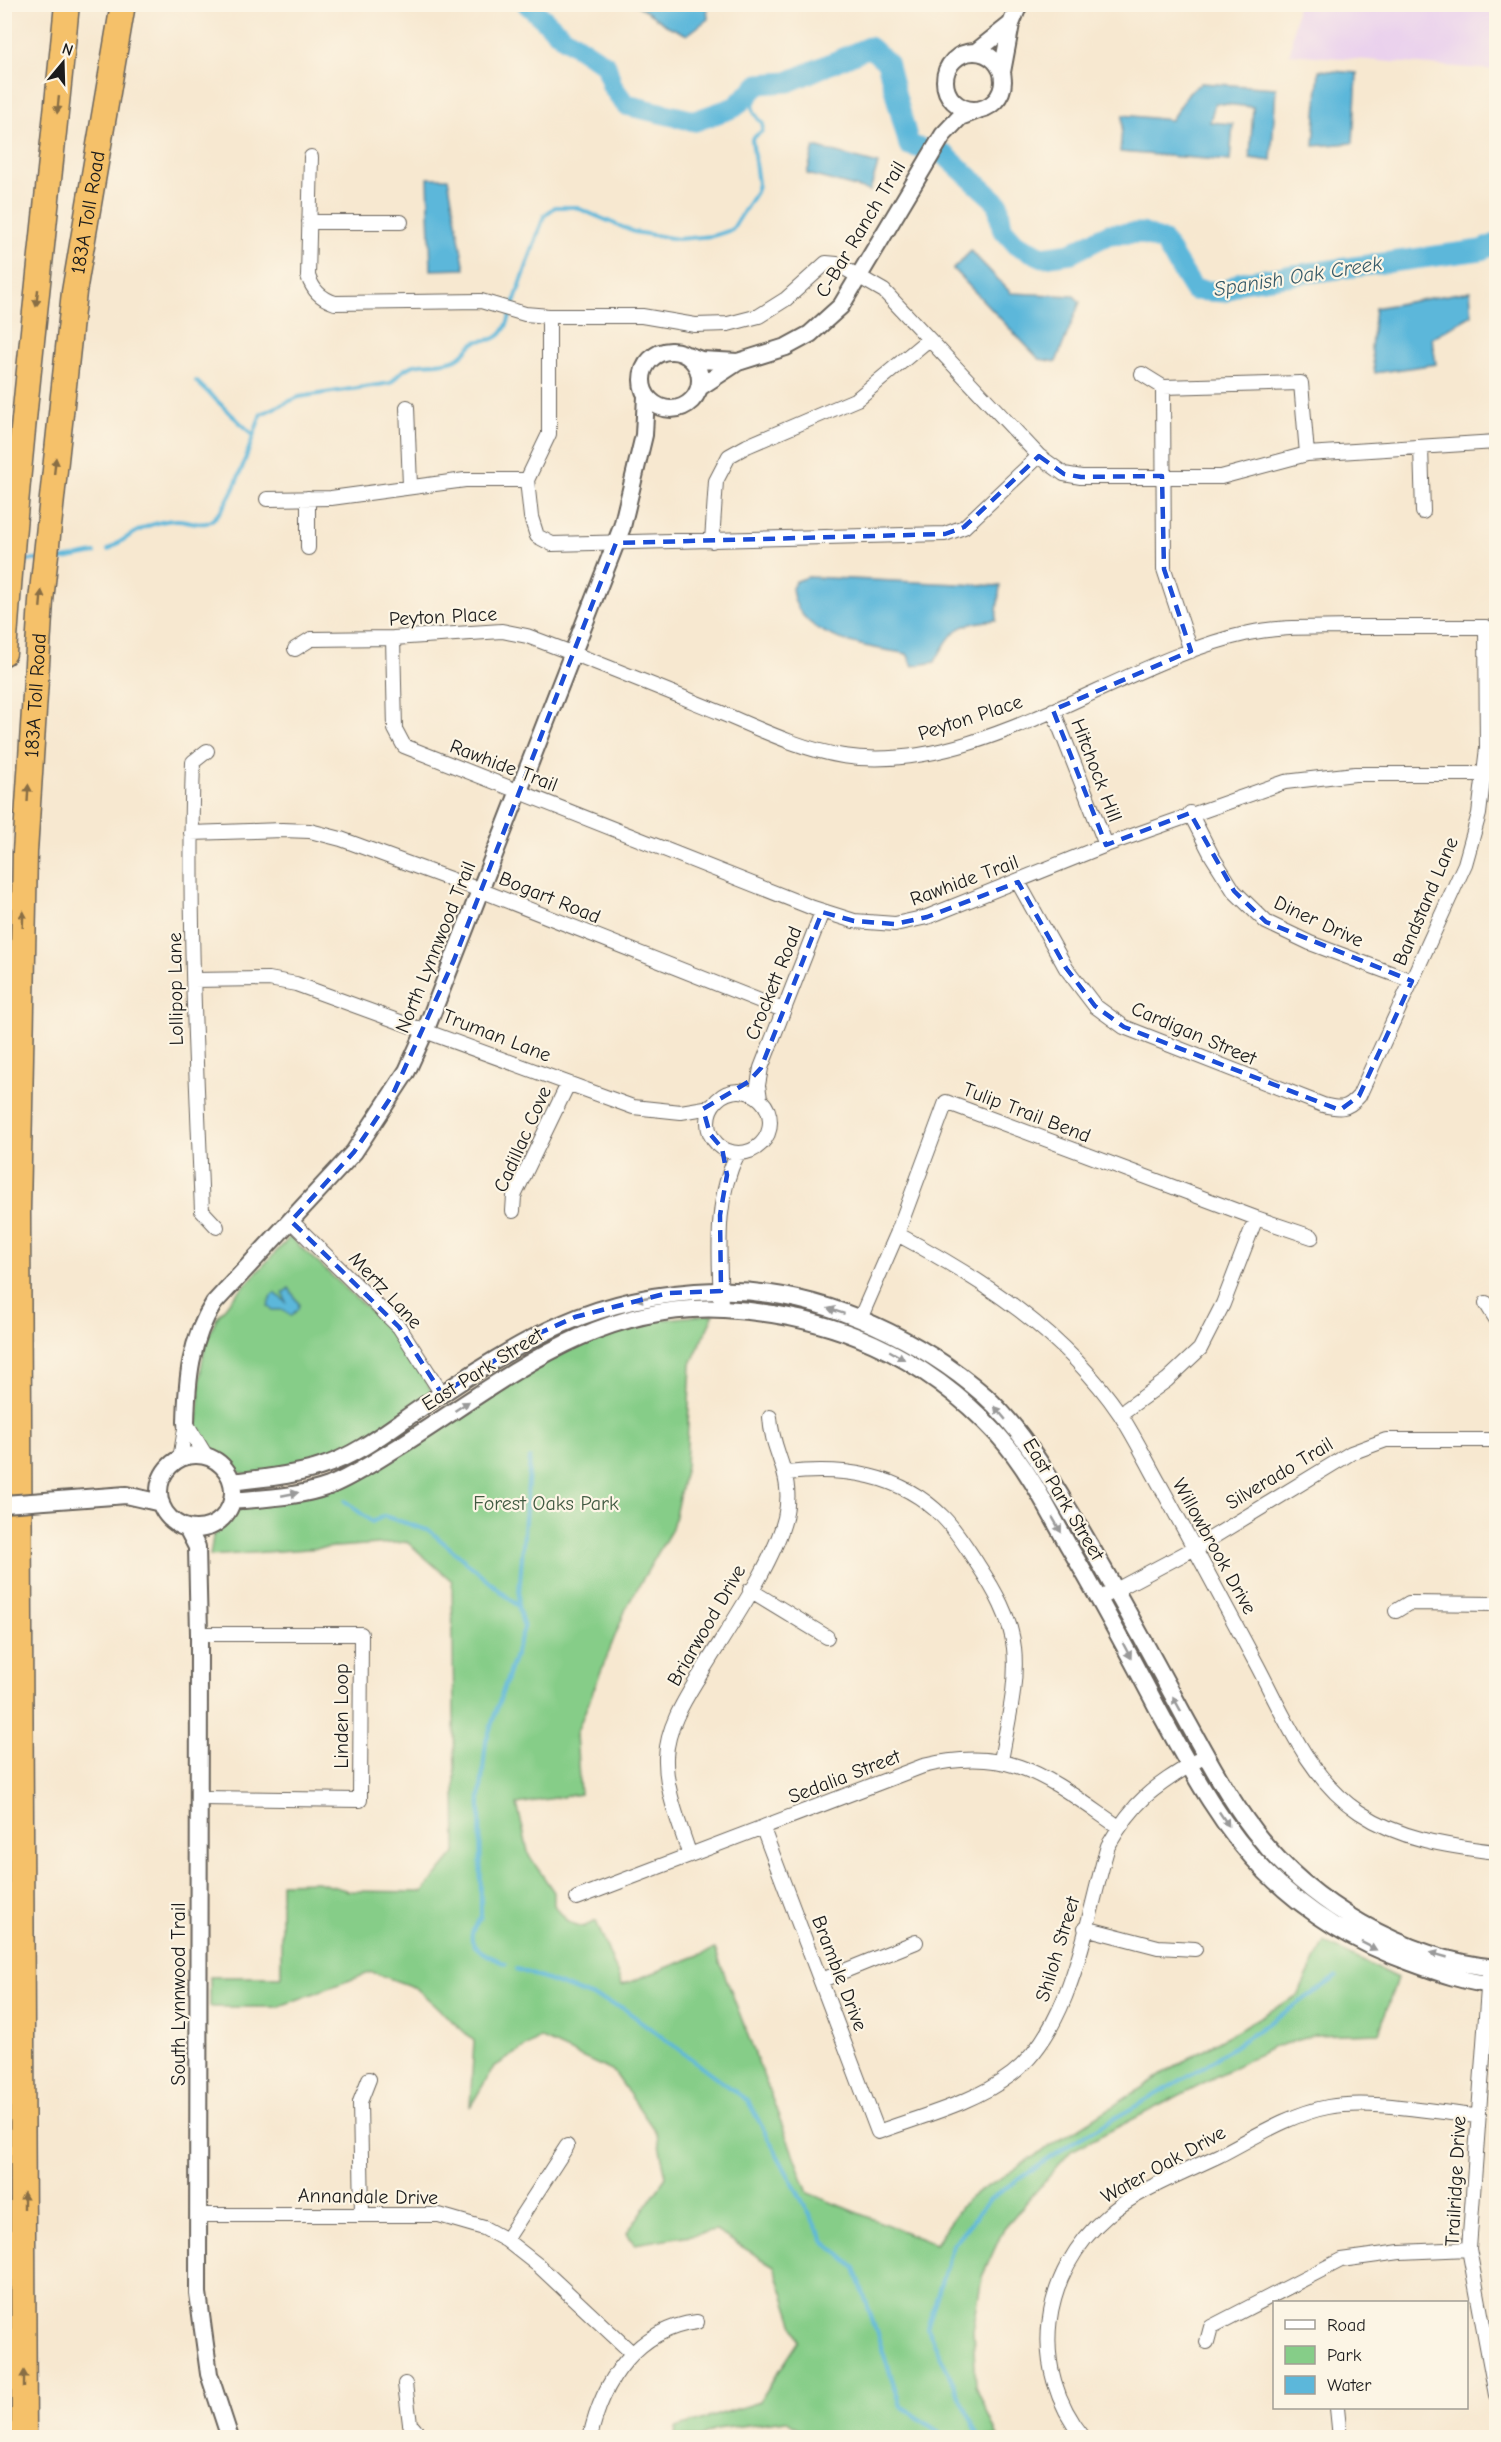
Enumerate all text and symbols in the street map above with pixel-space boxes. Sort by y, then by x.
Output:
north arrow [33,33,93,93]
text: N [60,40,75,60]
one-way arrow [53,95,63,114]
street label: 183A Toll Road [66,149,110,276]
street label: C-Bar Ranch Trail [811,157,910,302]
water label: Spanish Oak Creek [1212,251,1385,301]
one-way arrow [32,289,41,308]
one-way arrow [50,456,60,475]
one-way arrow [36,589,46,608]
street label: Peyton Place [388,602,498,631]
street label: 183A Toll Road [20,633,51,758]
street label: Peyton Place [915,690,1025,745]
street label: Hitchock Hill [1066,715,1127,825]
street label: Rawhide Trail [447,734,561,797]
one-way arrow [24,784,33,803]
street label: Bandstand Lane [1388,833,1463,969]
street label: Rawhide Trail [907,850,1022,911]
street label: North Lynnwood Trail [390,858,480,1036]
street label: Bogart Road [496,867,604,928]
street label: Diner Drive [1270,891,1367,952]
one-way arrow [18,910,28,929]
street label: Crockett Road [740,923,807,1043]
street label: Lollipop Lane [163,932,188,1046]
street label: Cardigan Street [1128,997,1261,1071]
street label: Truman Lane [439,1004,554,1067]
street label: Tulip Trail Bend [960,1078,1094,1147]
street label: Cadillac Cove [489,1083,556,1196]
street label: Mertz Lane [344,1247,427,1334]
one-way arrow [634,1294,653,1303]
one-way arrow [827,1305,845,1315]
street label: East Park Street [418,1322,548,1416]
one-way arrow [889,1350,906,1360]
one-way arrow [454,1400,470,1411]
one-way arrow [993,1405,1006,1421]
street label: Silverado Trail [1222,1432,1337,1514]
street label: East Park Street [1018,1434,1110,1565]
street label: Willowbrook Drive [1168,1474,1261,1618]
one-way arrow [281,1489,300,1498]
park label: Forest Oaks Park [473,1492,619,1515]
one-way arrow [1052,1517,1062,1534]
street label: Briarwood Drive [662,1561,750,1690]
one-way arrow [1122,1642,1132,1659]
street label: Linden Loop [330,1663,353,1769]
one-way arrow [1172,1695,1182,1712]
street label: Sedalia Street [785,1744,905,1808]
one-way arrow [1218,1811,1230,1827]
street label: Shiloh Street [1031,1893,1085,2005]
street label: South Lynnwood Trail [167,1902,190,2086]
street label: Bramble Drive [807,1912,872,2034]
one-way arrow [1361,1941,1378,1950]
one-way arrow [1430,1950,1448,1959]
street label: Trailridge Drive [1441,2115,1470,2247]
street label: Water Oak Drive [1097,2121,1229,2208]
street label: Annandale Drive [298,2184,438,2209]
one-way arrow [19,2191,29,2210]
legend [1273,2301,1468,2409]
text: Road [1327,2315,1366,2336]
text: Park [1327,2345,1362,2366]
one-way arrow [19,2370,29,2389]
text: Water [1327,2375,1372,2396]

